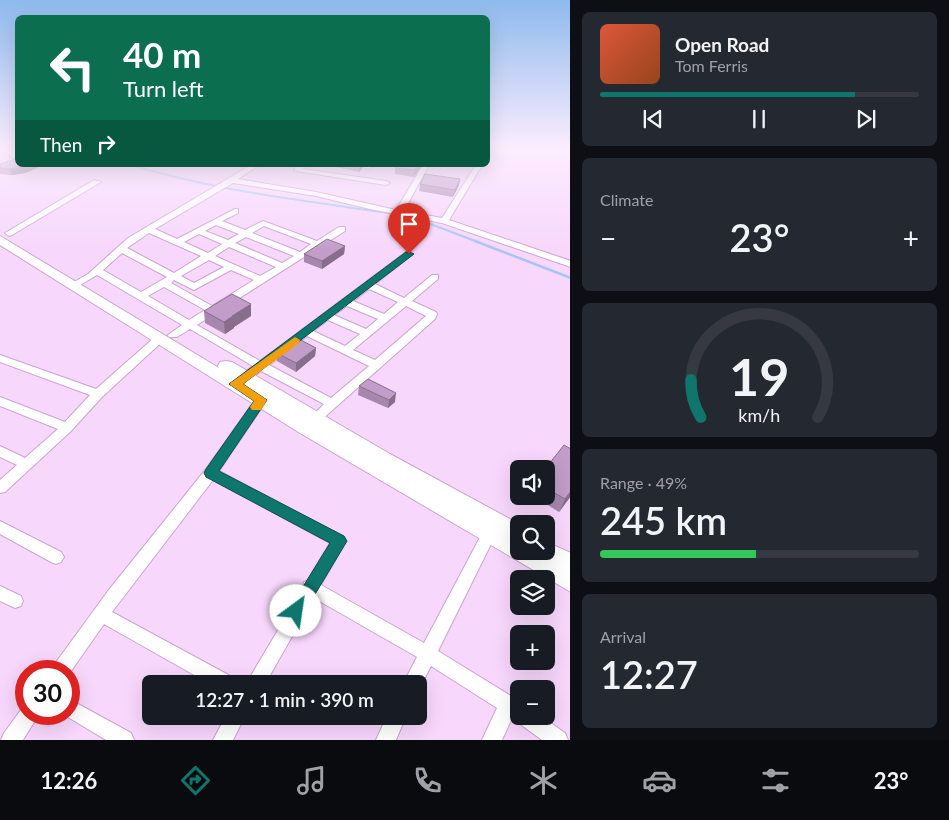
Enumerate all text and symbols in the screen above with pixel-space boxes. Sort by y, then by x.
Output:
text: 40 m [123,33,201,75]
text: Open Road [675,33,769,56]
icon: left [40,35,105,100]
text: Tom Ferris [675,56,748,75]
text: Turn left [123,75,204,102]
icon: previous [639,105,667,133]
icon: pause [745,105,773,133]
icon: next [852,105,880,133]
icon: right [92,130,120,158]
text: Then [40,133,82,156]
text: Climate [600,190,653,209]
pin [388,203,430,254]
icon: arrive [395,210,423,238]
text: 23° [730,214,789,260]
text: − [600,221,616,255]
text: + [903,221,919,255]
text: 19 [729,345,790,407]
text: km/h [739,404,780,426]
map controls [510,460,555,725]
button: sound [510,460,555,505]
text: Range · 49% [600,473,687,492]
text: 245 km [600,497,727,543]
button: search [510,515,555,560]
button: layers [510,570,555,615]
position arrow [269,584,321,636]
button: + [510,625,555,670]
text: Arrival [600,627,646,646]
text: 12:27 [600,651,698,697]
speed limit sign: 30 [15,660,80,725]
button: − [510,680,555,725]
text: 12:27 · 1 min · 390 m [195,688,374,711]
icon: directions [178,763,213,798]
icon: music [294,763,329,798]
icon: phone [410,763,445,798]
icon: climate [526,763,561,798]
icon: car [642,763,677,798]
icon: filters [758,763,793,798]
text: 12:26 [40,767,97,794]
text: 23° [874,767,908,794]

